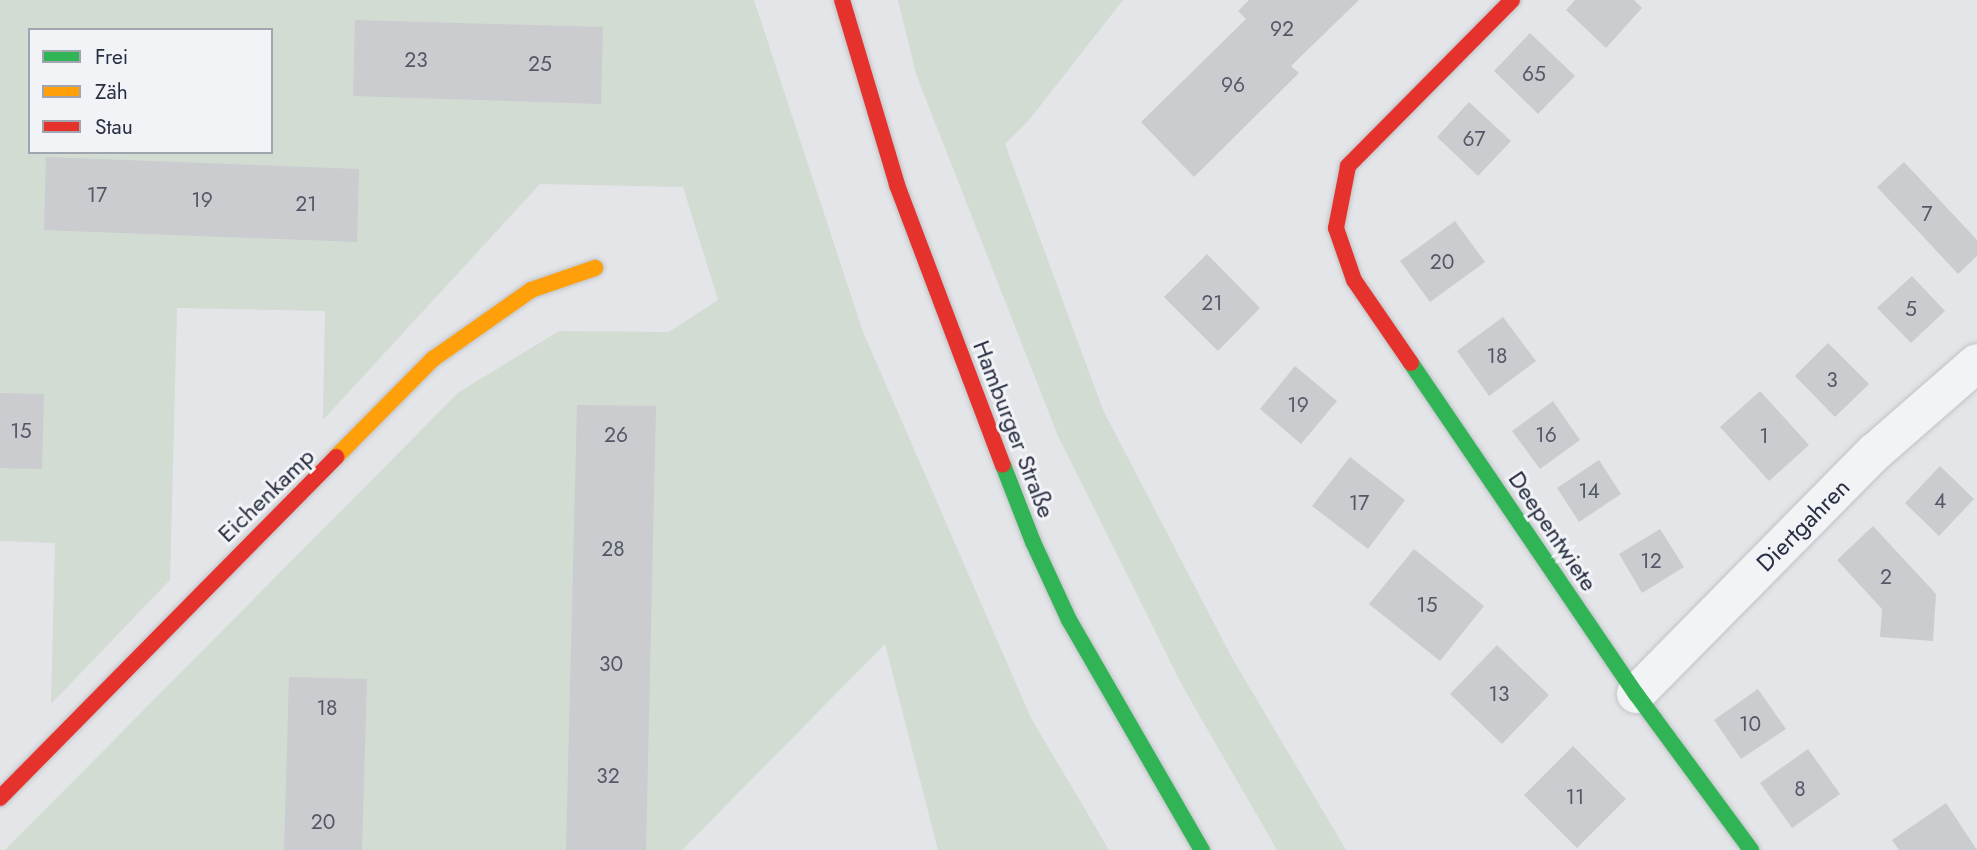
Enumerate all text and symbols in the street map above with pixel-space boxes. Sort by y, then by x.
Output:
house number: 92 [1270,16,1294,42]
legend [28,28,273,154]
text: Frei [95,42,128,72]
house number: 23 [404,47,428,73]
house number: 25 [528,51,552,77]
house number: 65 [1522,61,1546,87]
house number: 96 [1221,72,1245,98]
text: Zäh [95,77,128,107]
text: Stau [95,112,133,142]
house number: 67 [1462,126,1486,152]
house number: 17 [87,182,107,208]
house number: 19 [191,187,213,213]
house number: 21 [295,191,317,217]
house number: 7 [1921,201,1933,227]
house number: 20 [1430,249,1454,275]
house number: 21 [1201,290,1223,316]
house number: 5 [1905,296,1917,322]
street label: Hamburger Straße [967,336,1061,522]
house number: 18 [1487,343,1507,369]
house number: 3 [1826,367,1838,393]
house number: 19 [1287,392,1309,418]
house number: 15 [10,418,32,444]
house number: 26 [604,422,628,448]
house number: 16 [1535,422,1557,448]
house number: 1 [1759,423,1769,449]
street label: Eichenkamp [212,442,320,548]
street label: Deepentwiete [1502,466,1604,596]
street label: Diertgahren [1751,473,1855,577]
house number: 14 [1578,478,1600,504]
house number: 4 [1934,488,1946,514]
house number: 17 [1349,490,1369,516]
house number: 28 [601,536,625,562]
house number: 12 [1640,548,1662,574]
house number: 2 [1880,564,1892,590]
house number: 15 [1416,592,1438,618]
house number: 30 [599,651,623,677]
house number: 13 [1489,681,1509,707]
house number: 18 [317,695,337,721]
house number: 10 [1739,711,1761,737]
house number: 32 [596,763,620,789]
house number: 8 [1794,776,1806,802]
house number: 11 [1566,784,1584,810]
house number: 20 [311,809,335,835]

